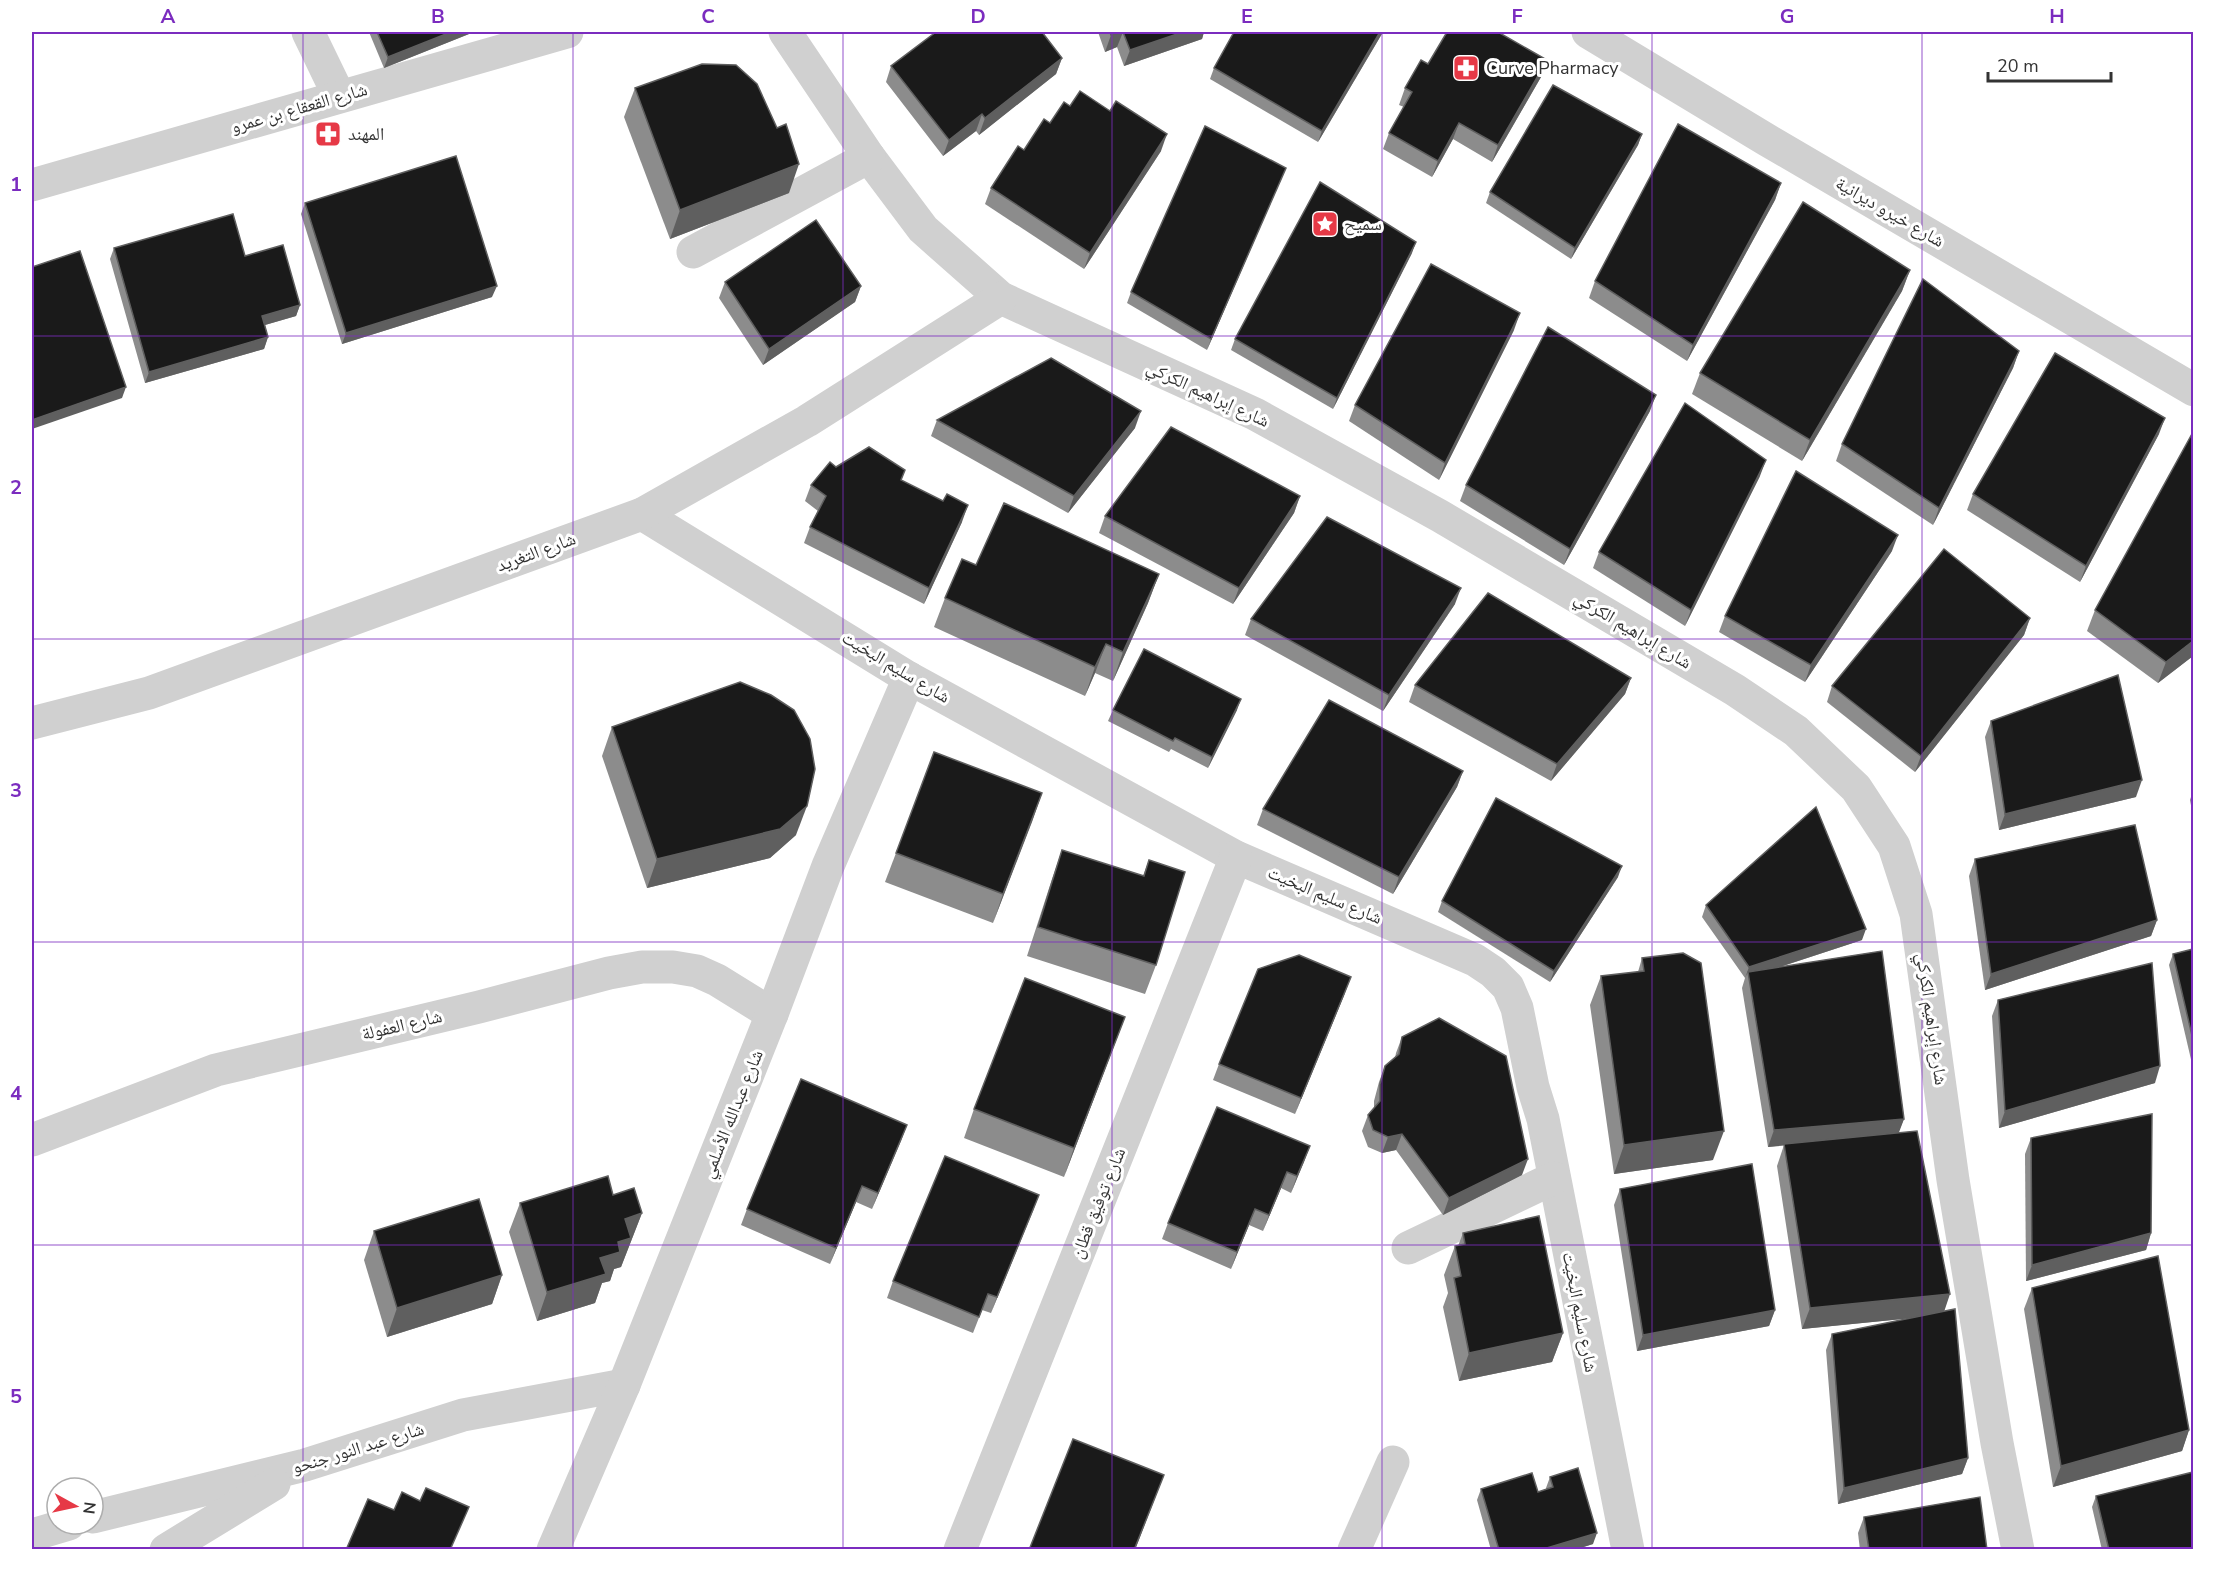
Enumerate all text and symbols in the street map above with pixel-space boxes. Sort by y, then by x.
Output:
text: A [161,3,176,30]
text: B [431,3,445,30]
text: C [701,3,715,30]
text: D [970,3,986,30]
text: E [1241,3,1253,30]
text: F [1511,3,1523,30]
text: G [1780,3,1794,30]
text: H [2049,3,2065,30]
scale bar [1988,45,2111,83]
pharmacy icon: Curve Pharmacy [1451,53,1481,83]
text: 20 m [1997,54,2039,78]
place label: Curve Pharmacy [1486,56,1619,80]
street label: شارع القعقاع بن عمرو [228,77,370,139]
pharmacy icon: المهند [313,119,343,149]
place label: المهند [348,122,384,146]
text: 1 [10,171,22,198]
street label: شارع خيرو ديرانية [1831,171,1949,253]
place icon: سميح [1310,209,1340,239]
place label: سميح [1344,212,1382,236]
street label: شارع إبراهيم الكركي [1142,355,1273,435]
text: 2 [10,474,22,501]
street label: شارع التغريد [493,527,579,577]
street label: شارع إبراهيم الكركي [1569,586,1696,677]
street label: شارع سليم البخيت [837,625,955,709]
text: 3 [10,777,22,804]
street label: شارع سليم البخيت [1264,860,1386,930]
street label: شارع إبراهيم الكركي [1908,952,1953,1087]
street label: شارع العفولة [359,1004,445,1046]
street label: شارع عبدالله الأسلمي [695,1046,771,1183]
text: 4 [10,1080,22,1107]
street label: شارع توفيق قطان [1065,1144,1131,1262]
street label: شارع سليم البخيت [1557,1250,1603,1374]
text: 5 [10,1383,22,1410]
street label: شارع عبد النور جنحو [289,1417,427,1479]
north arrow [45,1476,105,1536]
text: N [77,1500,101,1515]

